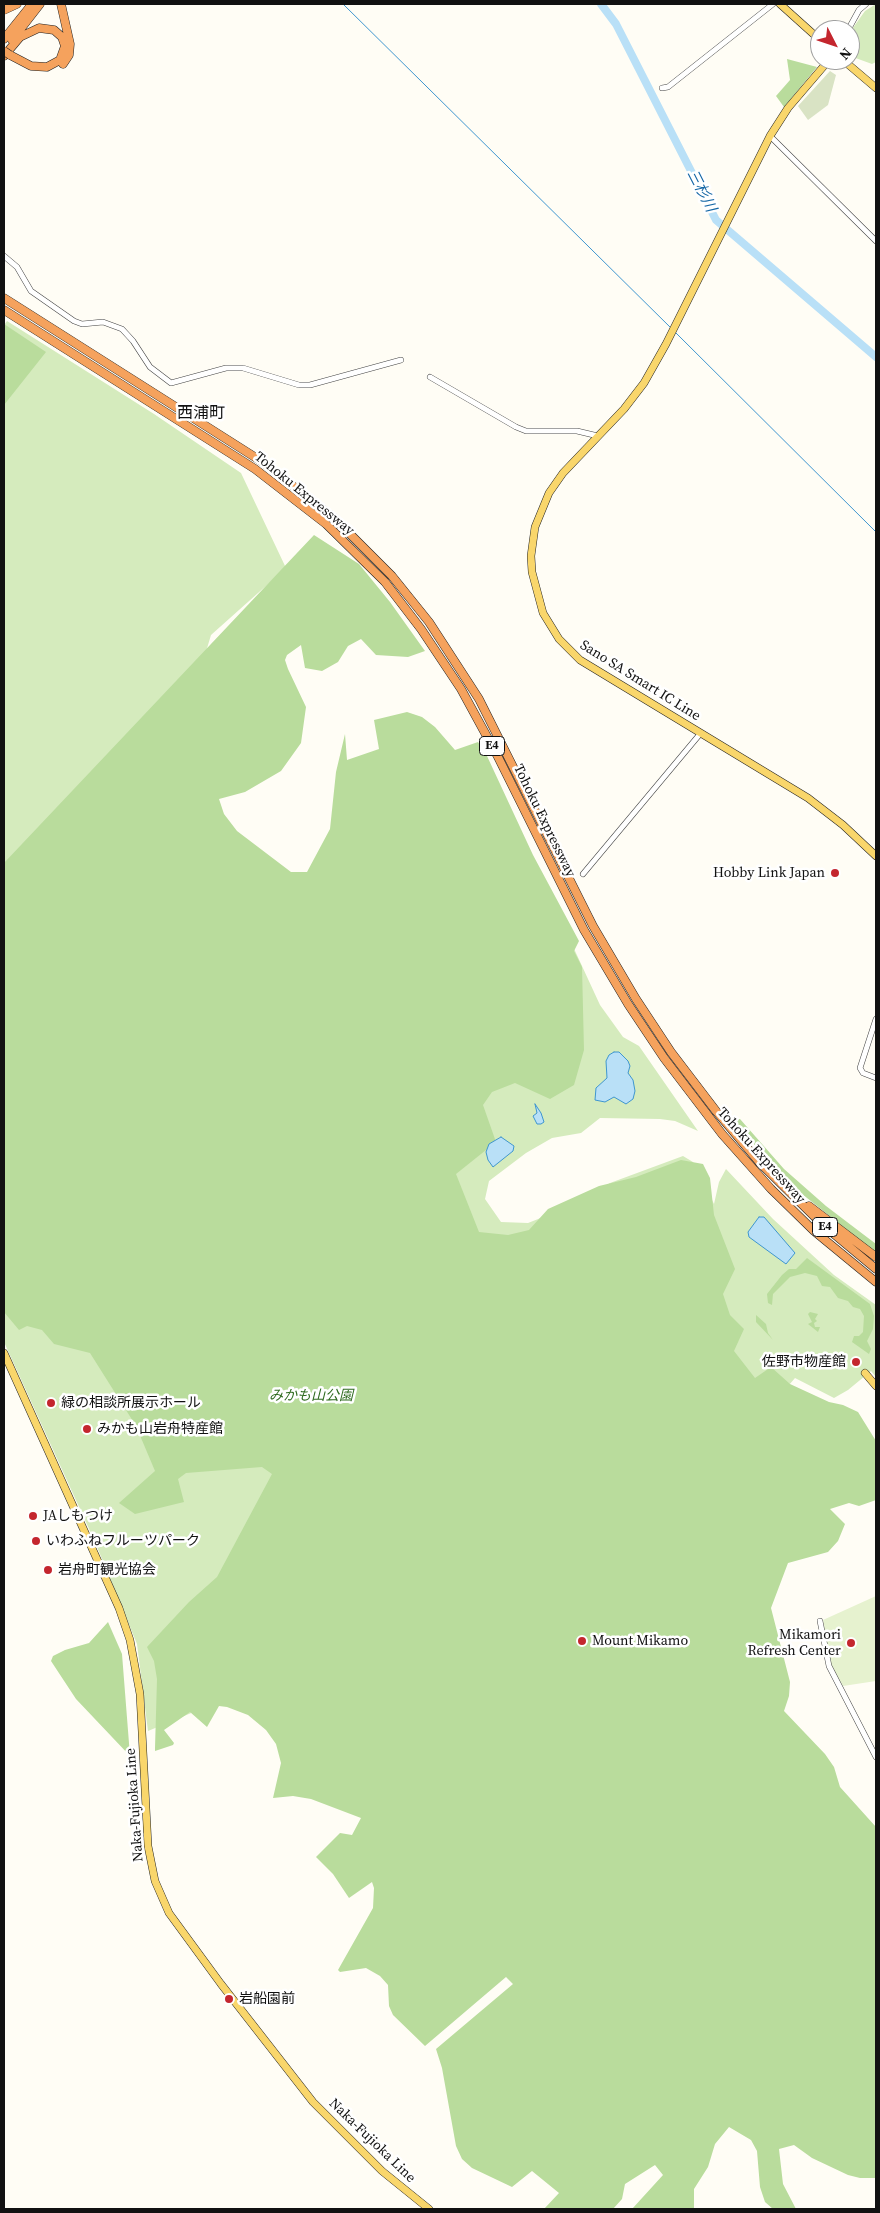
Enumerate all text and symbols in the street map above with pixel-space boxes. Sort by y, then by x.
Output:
north arrow [810,20,860,70]
text: N [835,44,856,65]
water label: 三杉川 [683,167,719,215]
district label: 西浦町 [177,404,225,424]
street label: Tohoku Expressway [251,449,357,539]
street label: Sano SA Smart IC Line [577,637,703,725]
road number: E4 [480,736,504,756]
street label: Tohoku Expressway [509,762,579,880]
place label: Hobby Link Japan [713,865,825,881]
marker: Hobby Link Japan [829,867,841,879]
street label: Tohoku Expressway [713,1105,809,1207]
road number: E4 [812,1218,838,1236]
place label: 佐野市物産館 [762,1354,846,1370]
marker: 佐野市物産館 [850,1356,862,1368]
park label: みかも山公園 [269,1388,353,1404]
place label: 緑の相談所展示ホール [61,1395,201,1411]
marker: 緑の相談所展示ホール [45,1397,57,1409]
place label: みかも山岩舟特産館 [97,1421,223,1437]
marker: みかも山岩舟特産館 [81,1423,93,1435]
place label: JAしもつけ [43,1508,113,1524]
marker: JAしもつけ [27,1510,39,1522]
place label: いわふねフルーツパーク [46,1533,200,1549]
marker: いわふねフルーツパーク [30,1535,42,1547]
place label: 岩舟町観光協会 [58,1562,156,1578]
marker: 岩舟町観光協会 [42,1564,54,1576]
place label: Mikamori Refresh Center [748,1627,841,1660]
place label: Mount Mikamo [592,1633,688,1649]
marker: Mount Mikamo [576,1635,588,1647]
marker: Mikamori Refresh Center [845,1637,857,1649]
street label: Naka-Fujioka Line [123,1748,147,1862]
place label: 岩船園前 [239,1991,295,2007]
marker: 岩船園前 [223,1993,235,2005]
street label: Naka-Fujioka Line [325,2095,419,2187]

